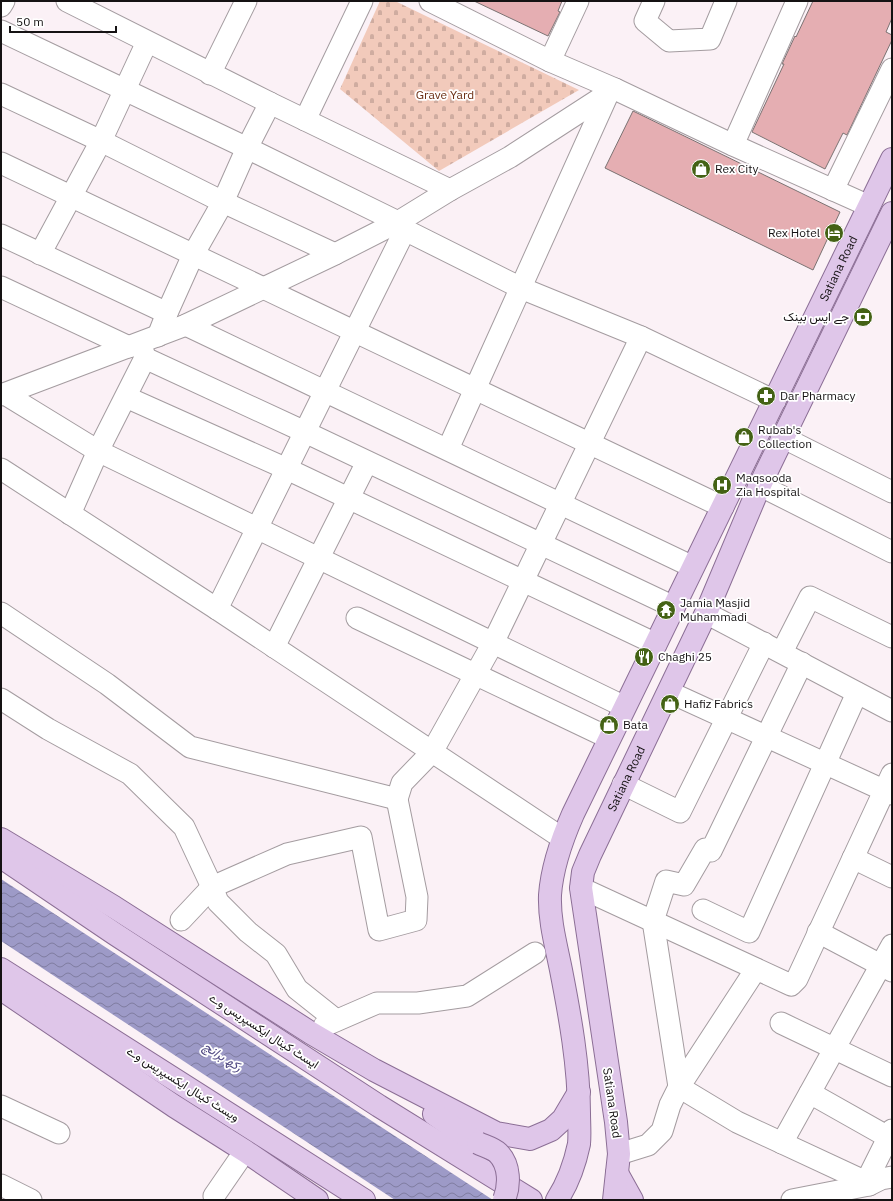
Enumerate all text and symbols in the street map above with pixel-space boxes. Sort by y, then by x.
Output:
scale bar [10,8,116,34]
text: 50 m [16,14,44,29]
park label: Grave Yard [416,87,474,102]
shop icon: Rex City [690,158,712,180]
place label: Rex City [715,161,759,176]
hotel icon: Rex Hotel [823,222,845,244]
place label: Rex Hotel [768,225,820,240]
street label: Satiana Road [816,233,860,304]
bank icon: جے ایس بینک [852,306,874,328]
place label: جے ایس بینک [783,309,849,325]
pharmacy icon: Dar Pharmacy [755,385,777,407]
place label: Dar Pharmacy [780,388,856,403]
place label: Rubab's Collection [758,422,812,451]
shop icon: Rubab's Collection [733,426,755,448]
place label: Maqsooda Zia Hospital [736,470,800,499]
hospital icon: Maqsooda Zia Hospital [711,474,733,496]
place label: Jamia Masjid Muhammadi [680,595,750,624]
temple icon: Jamia Masjid Muhammadi [655,599,677,621]
restaurant icon: Chaghi 25 [633,646,655,668]
place label: Chaghi 25 [658,649,712,664]
shop icon: Hafiz Fabrics [659,693,681,715]
place label: Hafiz Fabrics [684,696,753,711]
shop icon: Bata [598,714,620,736]
place label: Bata [623,717,648,732]
street label: Satiana Road [604,743,648,814]
street label: ایسٹ کینال ایکسپریس وے [206,990,322,1072]
water label: رکھ برانچ [200,1038,246,1076]
street label: ویسٹ کینال ایکسپریس وے [124,1043,242,1125]
street label: Satiana Road [600,1067,625,1139]

